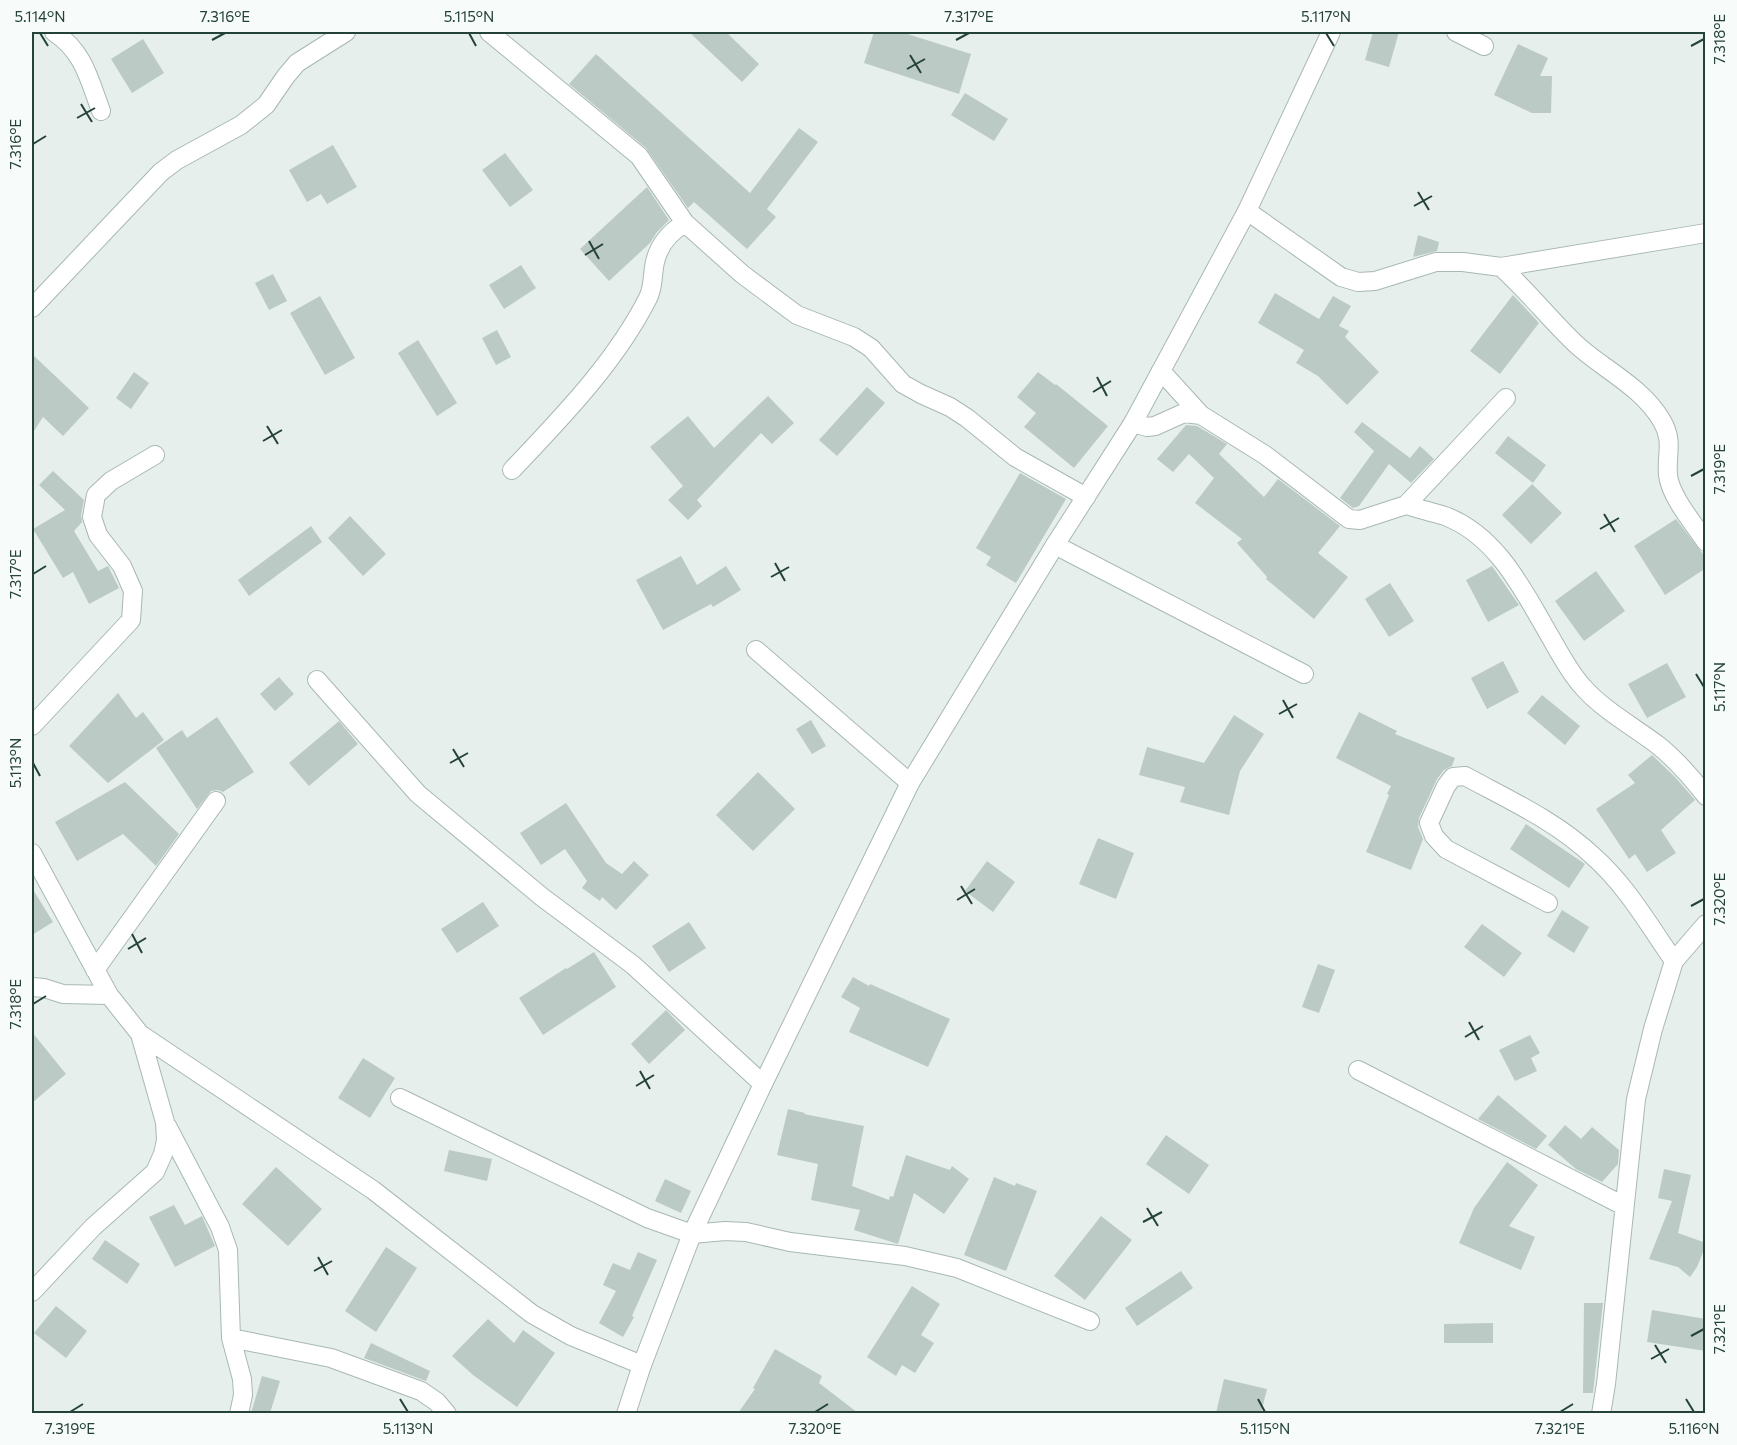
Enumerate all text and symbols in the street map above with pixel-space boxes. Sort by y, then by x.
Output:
text: 5.114°N [15,7,65,25]
text: 7.316°E [200,7,250,25]
text: 5.115°N [444,7,494,25]
text: 7.317°E [944,7,994,25]
text: 5.117°N [1301,7,1351,25]
text: 7.318°E [1710,14,1728,64]
text: 7.316°E [6,119,24,169]
text: 7.319°E [1710,444,1728,494]
text: 7.317°E [6,549,24,599]
text: 5.117°N [1710,662,1728,712]
text: 5.113°N [6,738,24,788]
text: 7.320°E [1710,872,1728,925]
text: 7.318°E [6,979,24,1029]
text: 7.321°E [1710,1304,1728,1354]
text: 7.319°E [45,1419,95,1437]
text: 5.113°N [383,1419,433,1437]
text: 7.320°E [789,1419,842,1437]
text: 5.115°N [1240,1419,1290,1437]
text: 7.321°E [1535,1419,1585,1437]
text: 5.116°N [1668,1419,1720,1437]

